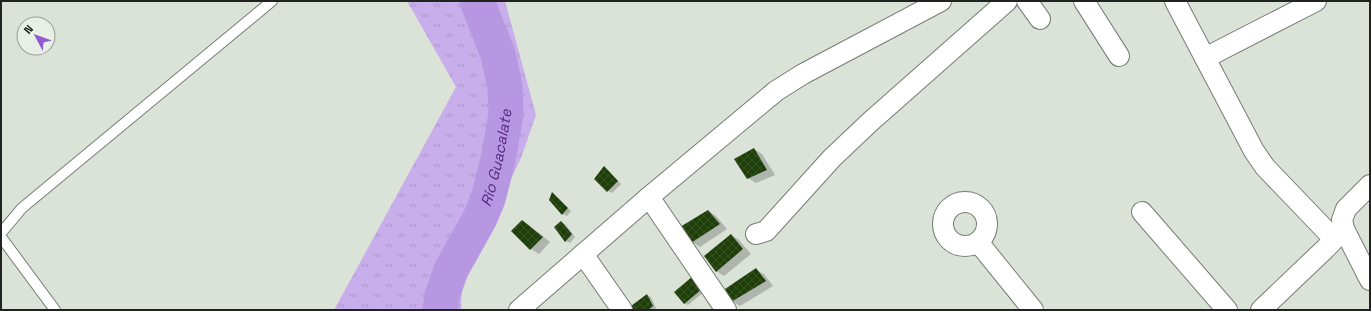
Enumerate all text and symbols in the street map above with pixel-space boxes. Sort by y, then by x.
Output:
north arrow [16,16,56,56]
text: N [21,22,36,37]
water label: Río Guacalate [476,108,515,209]

